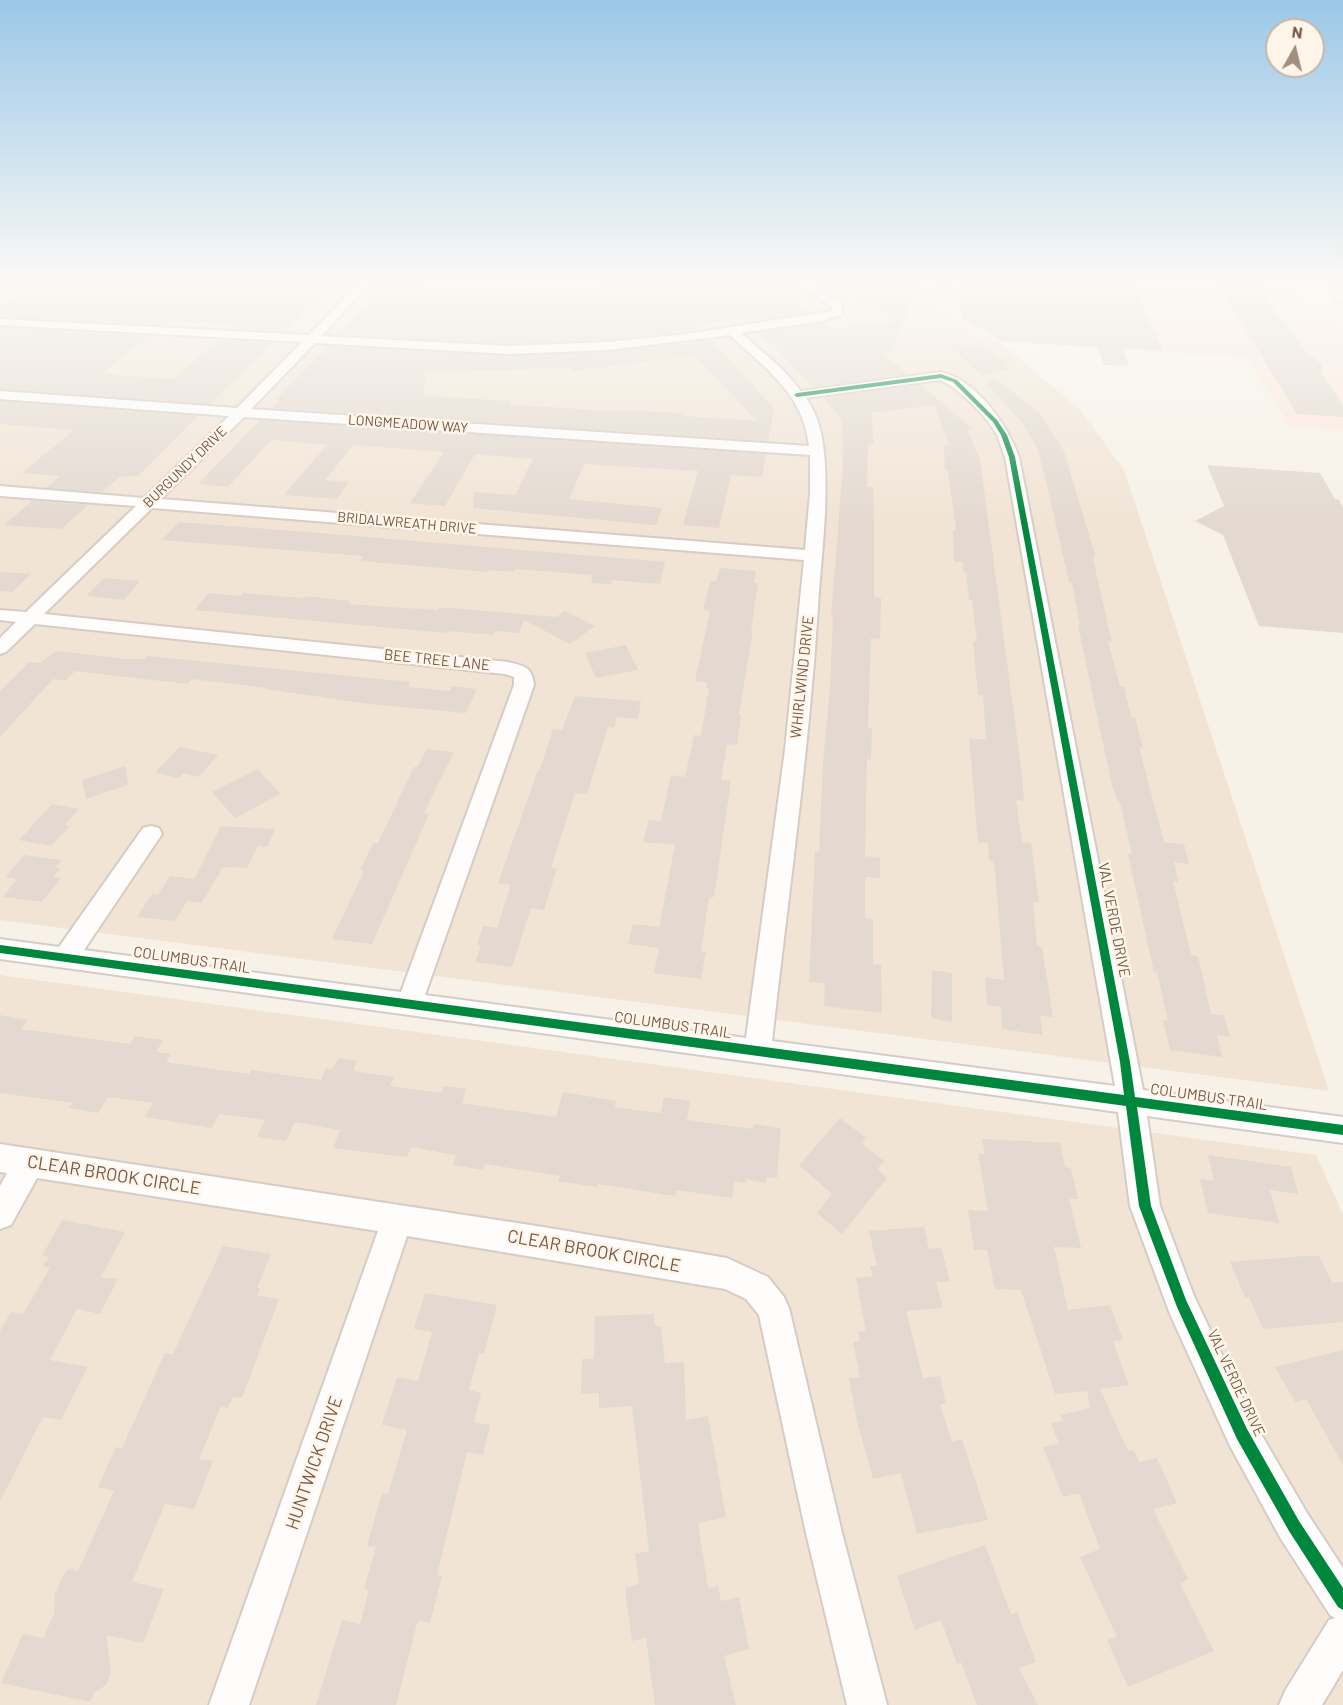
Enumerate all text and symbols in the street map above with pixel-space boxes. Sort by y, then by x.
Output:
north arrow [1265,18,1325,78]
text: N [1291,22,1304,42]
street label: LONGMEADOW WAY [347,411,469,437]
street label: BURGUNDY DRIVE [140,423,230,511]
street label: BRIDALWREATH DRIVE [337,509,477,537]
street label: WHIRLWIND DRIVE [787,615,817,739]
street label: BEE TREE LANE [383,645,491,675]
street label: VAL VERDE DRIVE [1094,861,1134,979]
street label: COLUMBUS TRAIL [132,943,252,977]
street label: COLUMBUS TRAIL [613,1008,733,1042]
street label: COLUMBUS TRAIL [1149,1080,1269,1114]
street label: CLEAR BROOK CIRCLE [26,1151,202,1199]
street label: CLEAR BROOK CIRCLE [506,1225,682,1277]
street label: VAL VERDE DRIVE [1203,1326,1269,1440]
street label: HUNTWICK DRIVE [281,1393,347,1533]

